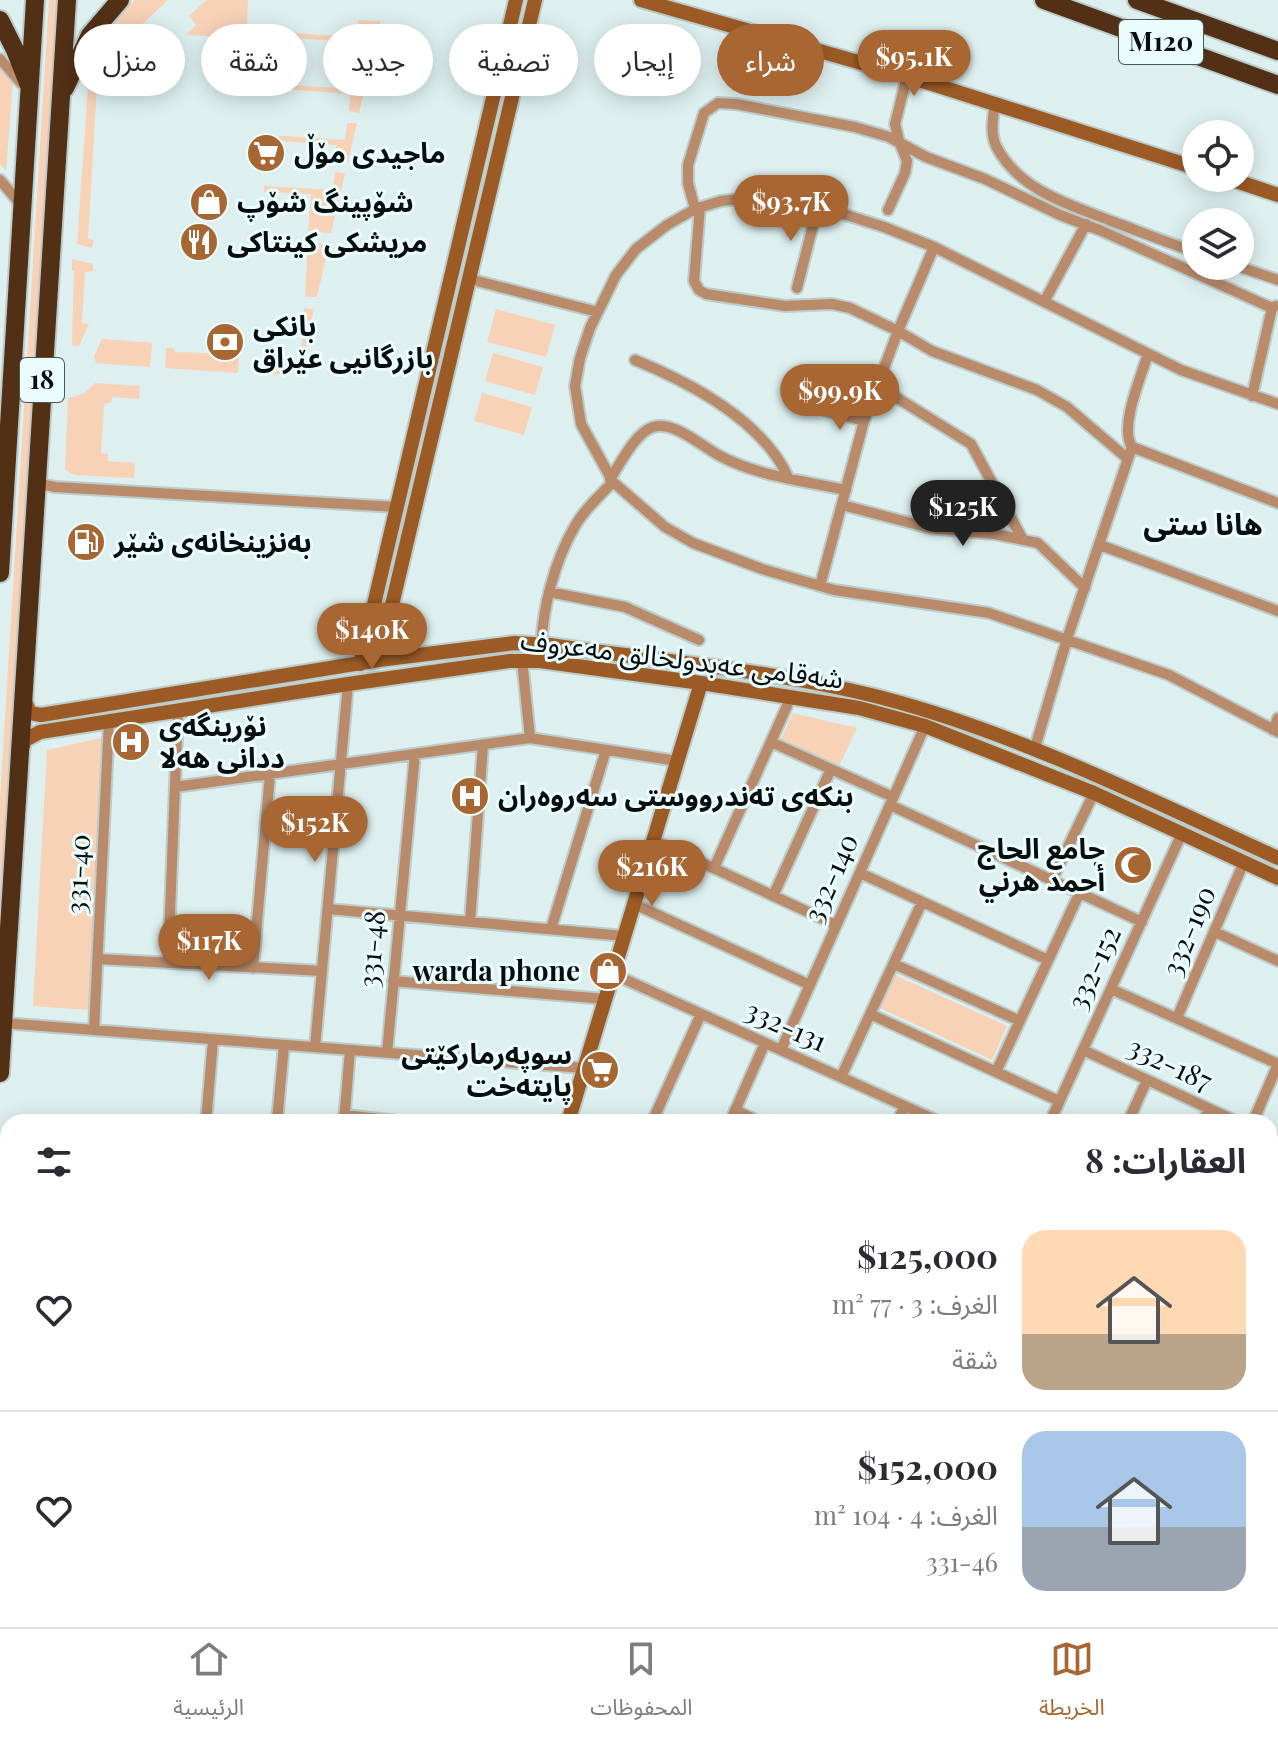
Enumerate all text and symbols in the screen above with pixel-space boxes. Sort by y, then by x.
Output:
road number: M120 [1119,20,1203,64]
chip: منزل [74,24,185,96]
chip: شقة [201,24,307,96]
chip: جديد [323,24,433,96]
chip: تصفية [449,24,578,96]
chip: إيجار [594,24,701,96]
chip: شراء [717,24,824,96]
pin: $95.1K [849,30,979,98]
text: $95.1K [876,38,952,73]
map controls [1182,120,1254,280]
button: locate [1182,120,1254,192]
supermarket icon: ماجیدی مۆڵ [245,132,287,174]
place label: ماجیدی مۆڵ [294,133,445,170]
pin: $93.7K [726,175,856,243]
shop icon: شۆپینگ شۆپ [188,181,230,223]
place label: شۆپینگ شۆپ [237,182,414,222]
text: $93.7K [752,183,830,218]
button: layers [1182,208,1254,280]
restaurant icon: مریشکی کینتاکی [178,221,220,263]
place label: مریشکی کینتاکی [227,222,427,259]
place label: بانکی بازرگانیی عێراق [253,306,433,375]
bank icon: بانکی بازرگانیی عێراق [204,321,246,363]
road number: 18 [20,358,64,402]
pin: $99.9K [775,364,905,432]
text: $99.9K [798,372,882,407]
pin: $125K [907,480,1019,548]
text: $125K [929,488,997,523]
district label: هانا ستى [1143,503,1263,543]
fuel station icon: بەنزینخانەی شێر [65,521,107,563]
place label: بەنزینخانەی شێر [113,522,312,559]
pin: $140K [316,603,428,671]
text: $140K [335,611,409,646]
street label: شەقامی عەبدولخالق مەعروف [519,619,846,697]
place label: نۆرینگەی ددانی هەلا [159,706,285,775]
hospital icon: نۆرینگەی ددانی هەلا [110,721,152,763]
hospital icon: بنکەی تەندرووستی سەروەران [449,775,491,817]
place label: بنکەی تەندرووستی سەروەران [498,776,854,813]
pin: $152K [259,796,371,864]
text: $152K [281,804,349,839]
street label: 332-140 [794,827,866,928]
place label: جامع الحاج أحمد هرني [977,829,1105,903]
street label: 331-40 [56,833,97,915]
pin: $216K [596,840,708,908]
mosque icon: جامع الحاج أحمد هرني [1112,844,1154,886]
text: $216K [616,848,688,883]
street label: 332-190 [1152,880,1223,981]
street label: 331-48 [349,909,392,989]
pin: $117K [153,914,265,982]
street label: 332-152 [1057,920,1128,1015]
text: $117K [176,922,242,957]
shop icon: warda phone [587,950,629,992]
place label: warda phone [412,951,580,988]
street label: 332-131 [740,990,833,1059]
street label: 332-187 [1123,1027,1219,1098]
place label: سوپەرمارکێتی پایتەخت [401,1034,572,1105]
supermarket icon: سوپەرمارکێتی پایتەخت [579,1049,621,1091]
text: العقارات: 8 [1085,1136,1246,1182]
icon: filters [32,1140,76,1184]
text: $125,000 [857,1232,998,1278]
icon: home [1086,1262,1182,1358]
text: الغرف: 3 · 77 m² [832,1286,998,1321]
icon: heart [32,1288,76,1332]
text: شقة [952,1341,998,1376]
text: $152,000 [857,1443,998,1489]
icon: home [1086,1463,1182,1559]
icon: heart [32,1489,76,1533]
text: الغرف: 4 · 104 m² [814,1497,998,1532]
text: 331-46 [926,1544,998,1579]
tab: الرئيسية [173,1637,244,1731]
tab: المحفوظات [590,1637,692,1731]
tab: الخريطة [1039,1637,1105,1731]

